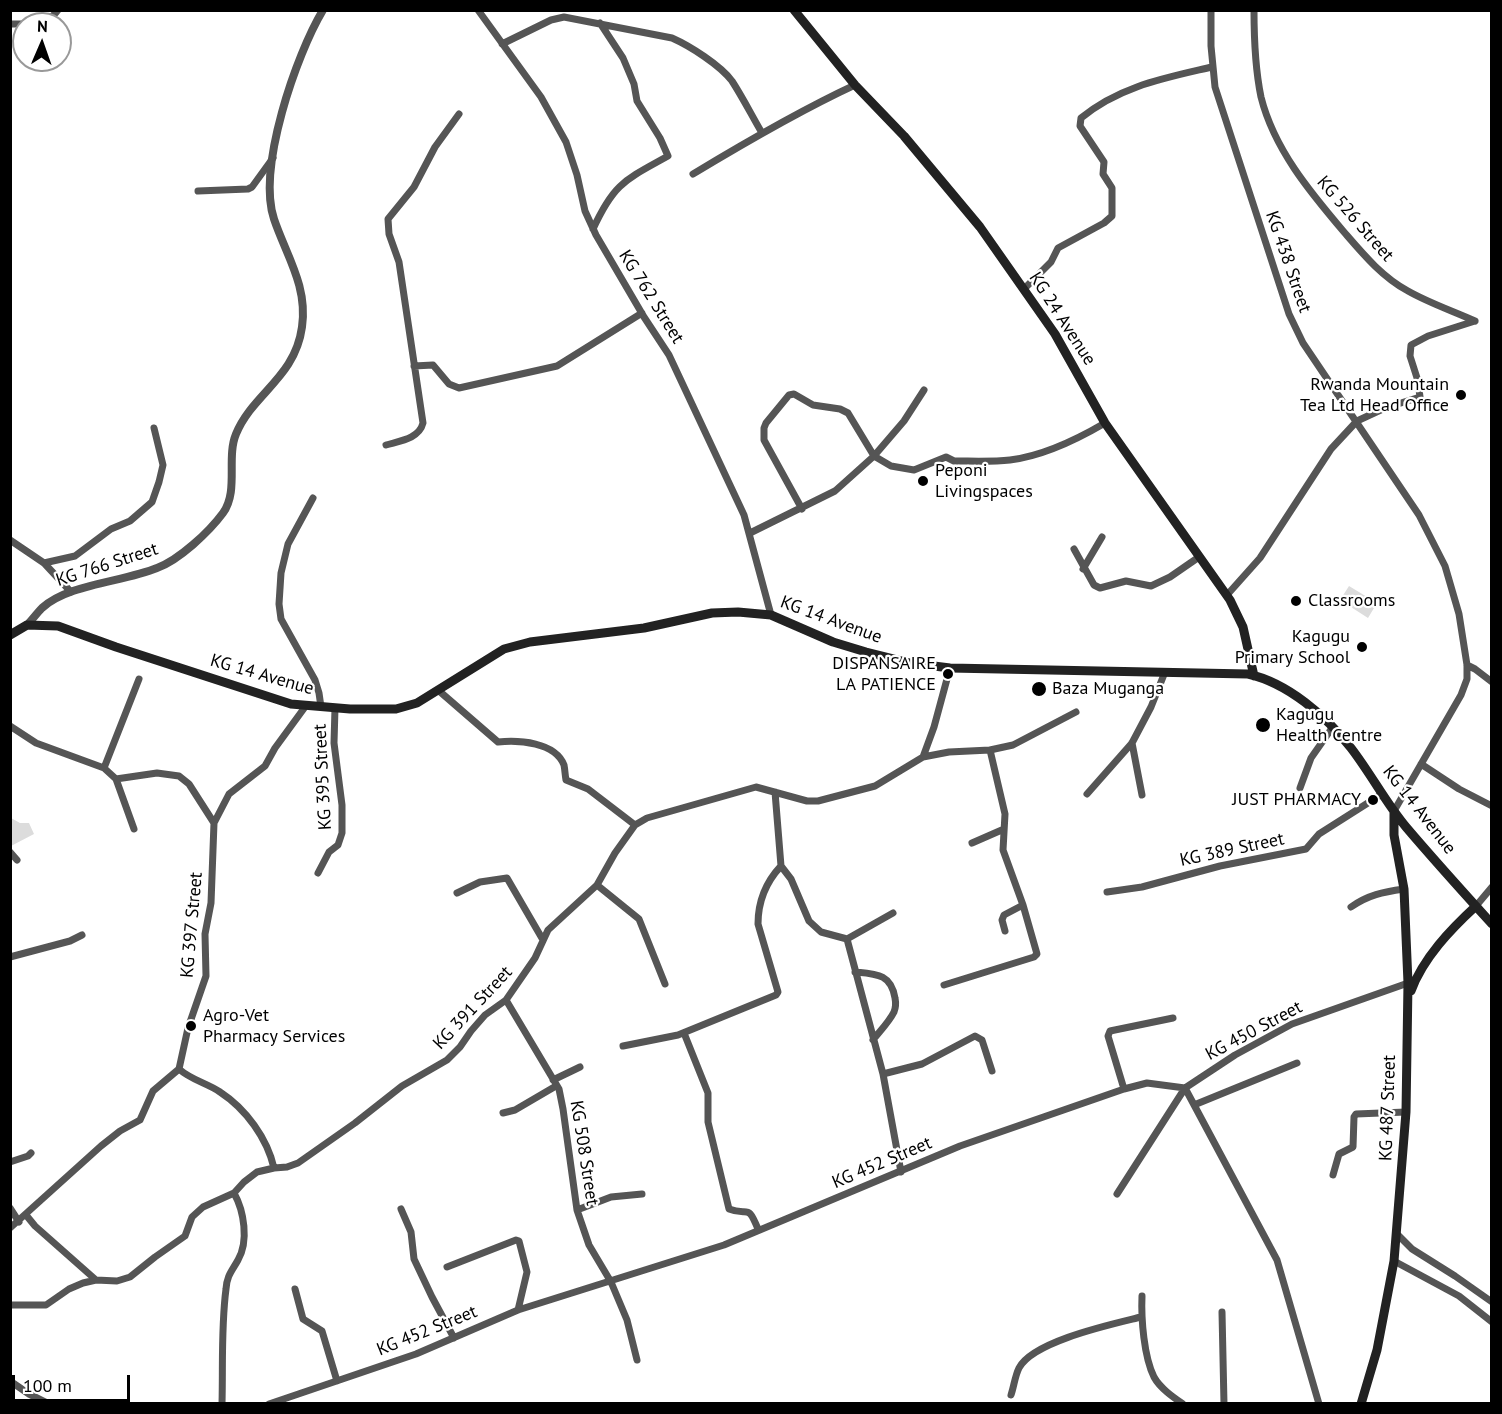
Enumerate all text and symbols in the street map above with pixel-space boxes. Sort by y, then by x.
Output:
north arrow [12,12,72,72]
text: N [37,16,48,36]
street label: KG 526 Street [1312,172,1398,266]
street label: KG 438 Street [1261,208,1315,316]
street label: KG 762 Street [614,246,688,348]
street label: KG 24 Avenue [1024,268,1100,370]
place label: Rwanda Mountain Tea Ltd Head Office [1300,374,1449,416]
marker: Rwanda Mountain Tea Ltd Head Office [1454,388,1468,402]
place label: Peponi Livingspaces [935,460,1033,502]
marker: Peponi Livingspaces [916,474,930,488]
street label: KG 766 Street [53,538,161,592]
place label: Classrooms [1308,590,1395,612]
street label: KG 14 Avenue [777,592,885,648]
marker: Classrooms [1289,594,1303,608]
place label: Kagugu Primary School [1235,626,1350,668]
marker: Kagugu Primary School [1355,640,1369,654]
street label: KG 14 Avenue [208,650,316,700]
place label: DISPANSAIRE LA PATIENCE [832,653,936,696]
marker: DISPANSAIRE LA PATIENCE [941,667,955,681]
place label: Baza Muganga [1052,678,1164,700]
marker: Baza Muganga [1030,680,1048,698]
place label: Kagugu Health Centre [1276,704,1382,746]
marker: Kagugu Health Centre [1254,716,1272,734]
street label: KG 395 Street [309,723,337,831]
street label: KG 14 Avenue [1378,761,1460,859]
place label: JUST PHARMACY [1232,789,1361,811]
marker: JUST PHARMACY [1366,793,1380,807]
street label: KG 389 Street [1178,828,1286,872]
street label: KG 397 Street [177,871,207,979]
street label: KG 391 Street [429,962,517,1054]
street label: KG 450 Street [1202,997,1306,1065]
place label: Agro-Vet Pharmacy Services [203,1005,345,1048]
marker: Agro-Vet Pharmacy Services [184,1019,198,1033]
street label: KG 487 Street [1375,1055,1401,1161]
street label: KG 508 Street [565,1099,603,1207]
street label: KG 452 Street [829,1132,935,1194]
street label: KG 452 Street [374,1301,480,1361]
scale bar [15,1363,134,1401]
text: 100 m [23,1374,72,1397]

